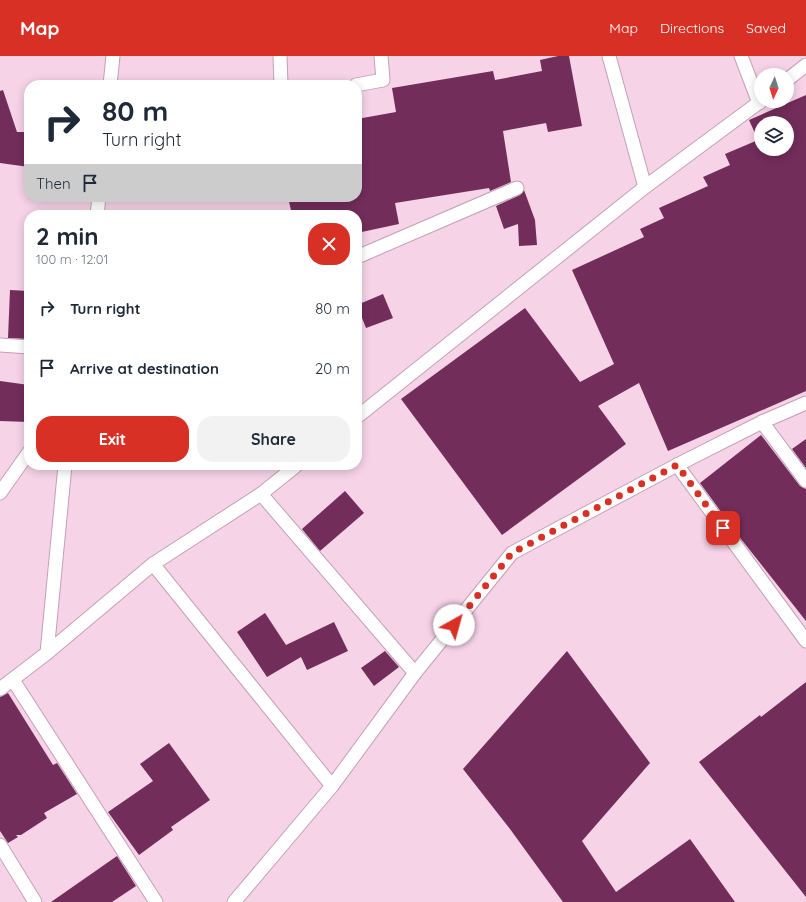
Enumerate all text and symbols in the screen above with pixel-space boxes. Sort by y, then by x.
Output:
text: Map [20,16,59,40]
text: Map [609,19,638,37]
text: Directions [660,19,724,37]
text: Saved [746,19,786,37]
north arrow [754,68,794,108]
map controls [754,68,794,156]
text: 80 m [102,93,168,128]
icon: right [36,96,88,148]
button: layers [754,116,794,156]
text: Turn right [102,128,182,151]
icon: arrive [79,172,101,194]
text: Then [36,174,71,193]
text: 2 min [36,221,98,251]
button: close [308,223,350,265]
text: 100 m · 12:01 [36,251,108,267]
icon: right [36,297,58,319]
text: Turn right [70,299,141,318]
text: 80 m [315,299,350,318]
icon: arrive [36,357,58,379]
text: Arrive at destination [70,359,219,378]
text: 20 m [315,359,350,378]
button: Exit [36,416,189,462]
button: Share [197,416,350,462]
pin [706,511,740,545]
icon: arrive [712,517,734,539]
position arrow [433,604,475,646]

